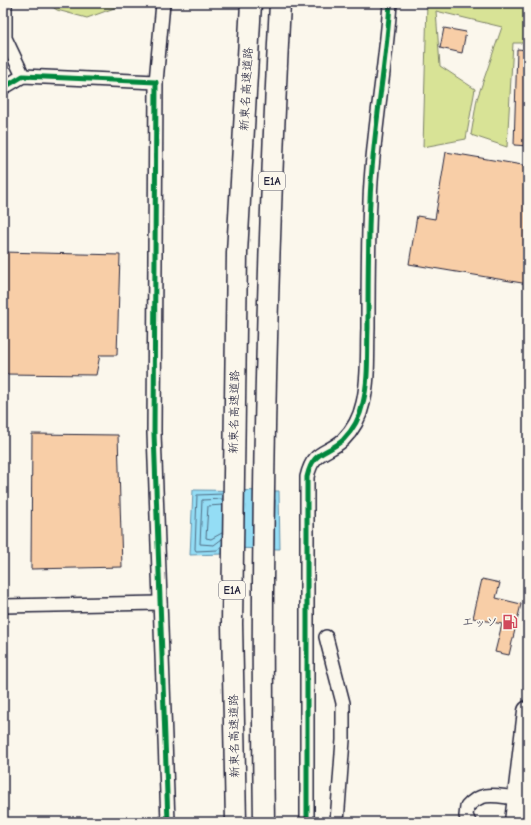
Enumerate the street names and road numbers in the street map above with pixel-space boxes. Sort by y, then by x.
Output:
street label: 新東名高速道路 [237,47,255,131]
road number: E1A [259,172,285,190]
street label: 新東名高速道路 [226,370,242,454]
road number: E1A [219,581,245,599]
street label: 新東名高速道路 [226,694,242,778]

